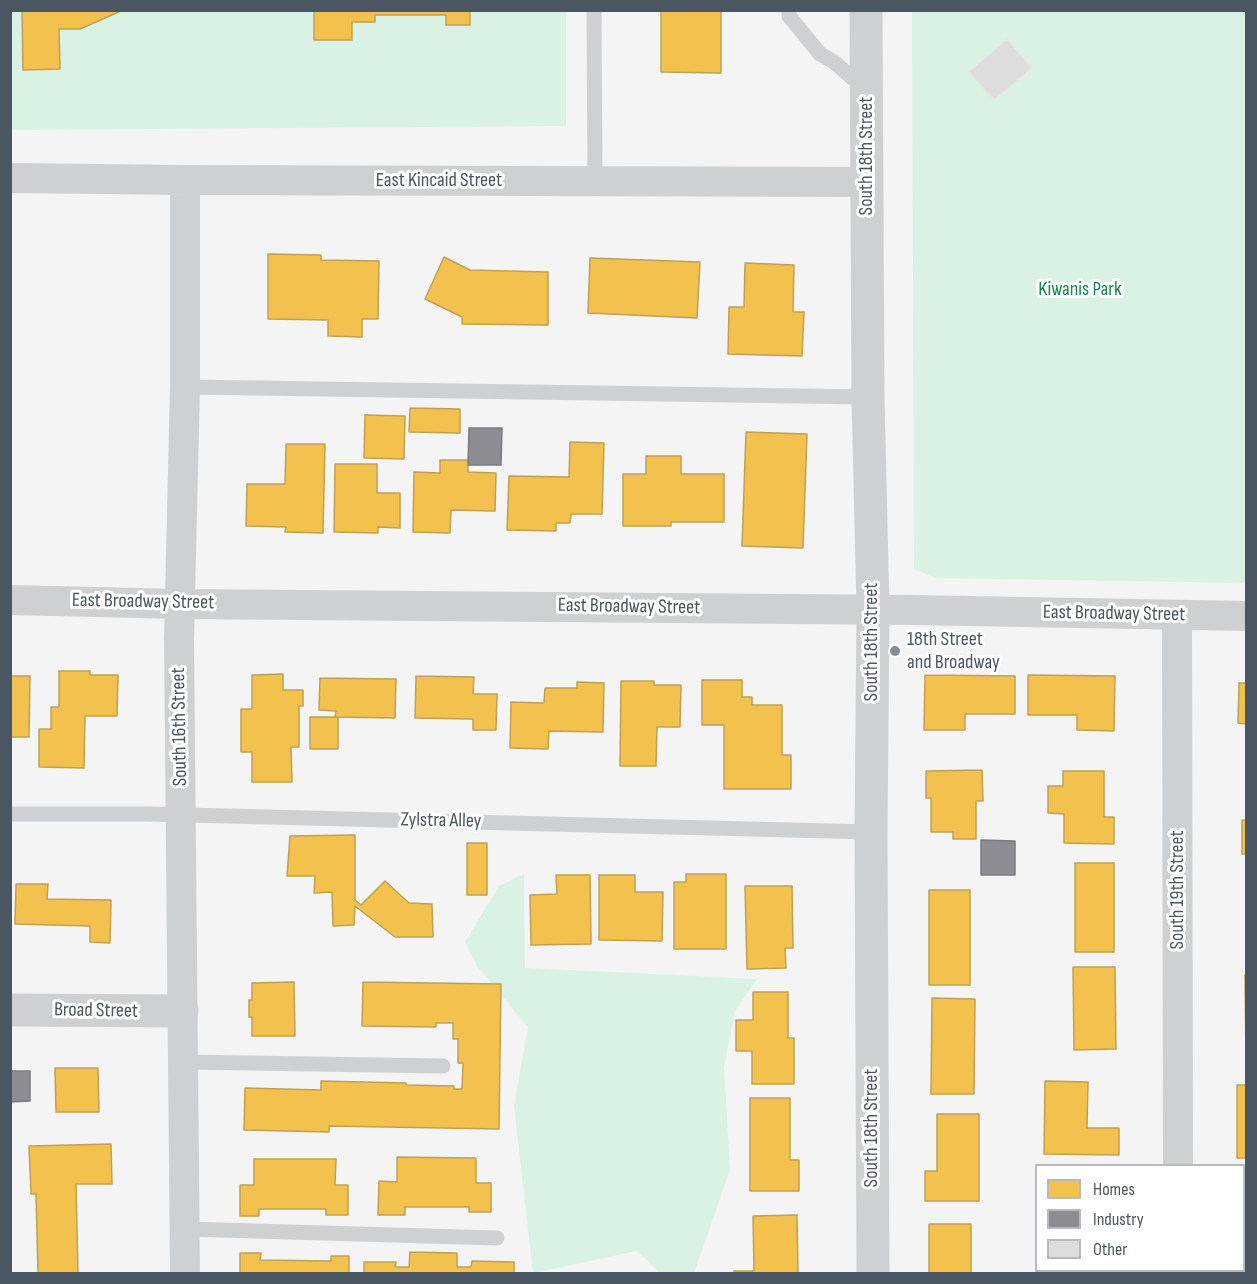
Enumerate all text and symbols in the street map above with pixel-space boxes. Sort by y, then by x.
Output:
street label: South 18th Street [855,97,879,215]
street label: East Kincaid Street [376,169,502,193]
park label: Kiwanis Park [1038,278,1122,302]
street label: South 18th Street [860,583,884,701]
street label: East Broadway Street [72,589,214,615]
street label: East Broadway Street [558,594,700,620]
street label: East Broadway Street [1043,601,1185,627]
place label: 18th Street and Broadway [907,628,1000,675]
marker: 18th Street and Broadway [888,644,902,658]
street label: South 16th Street [167,667,193,787]
street label: Zylstra Alley [400,808,482,834]
street label: South 19th Street [1166,830,1190,950]
street label: Broad Street [54,998,138,1024]
street label: South 18th Street [860,1069,884,1187]
legend [1035,1164,1245,1272]
text: Homes [1093,1179,1135,1200]
text: Industry [1093,1209,1144,1230]
text: Other [1093,1239,1127,1260]

